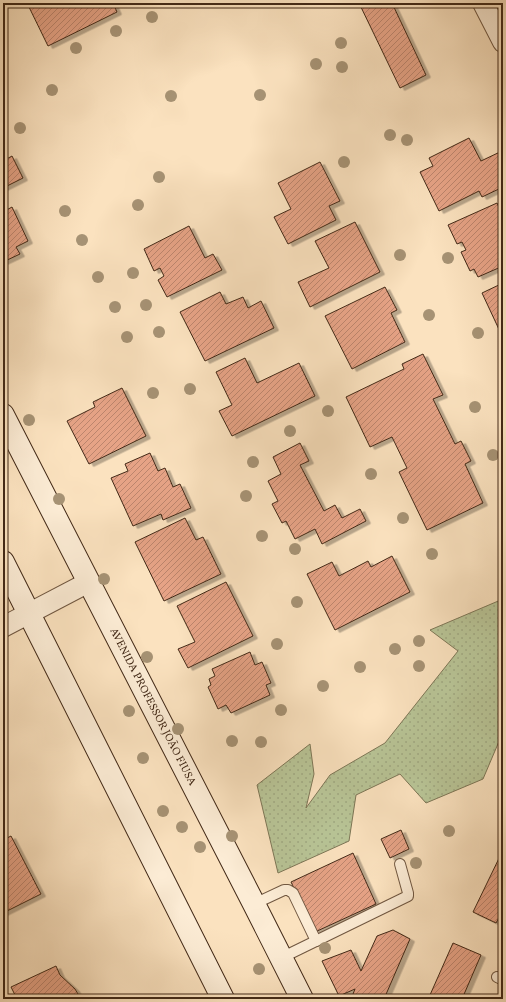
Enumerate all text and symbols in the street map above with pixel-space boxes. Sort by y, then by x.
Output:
street label: AVENIDA PROFESSOR JOÃO FIUSA [106,625,200,788]

